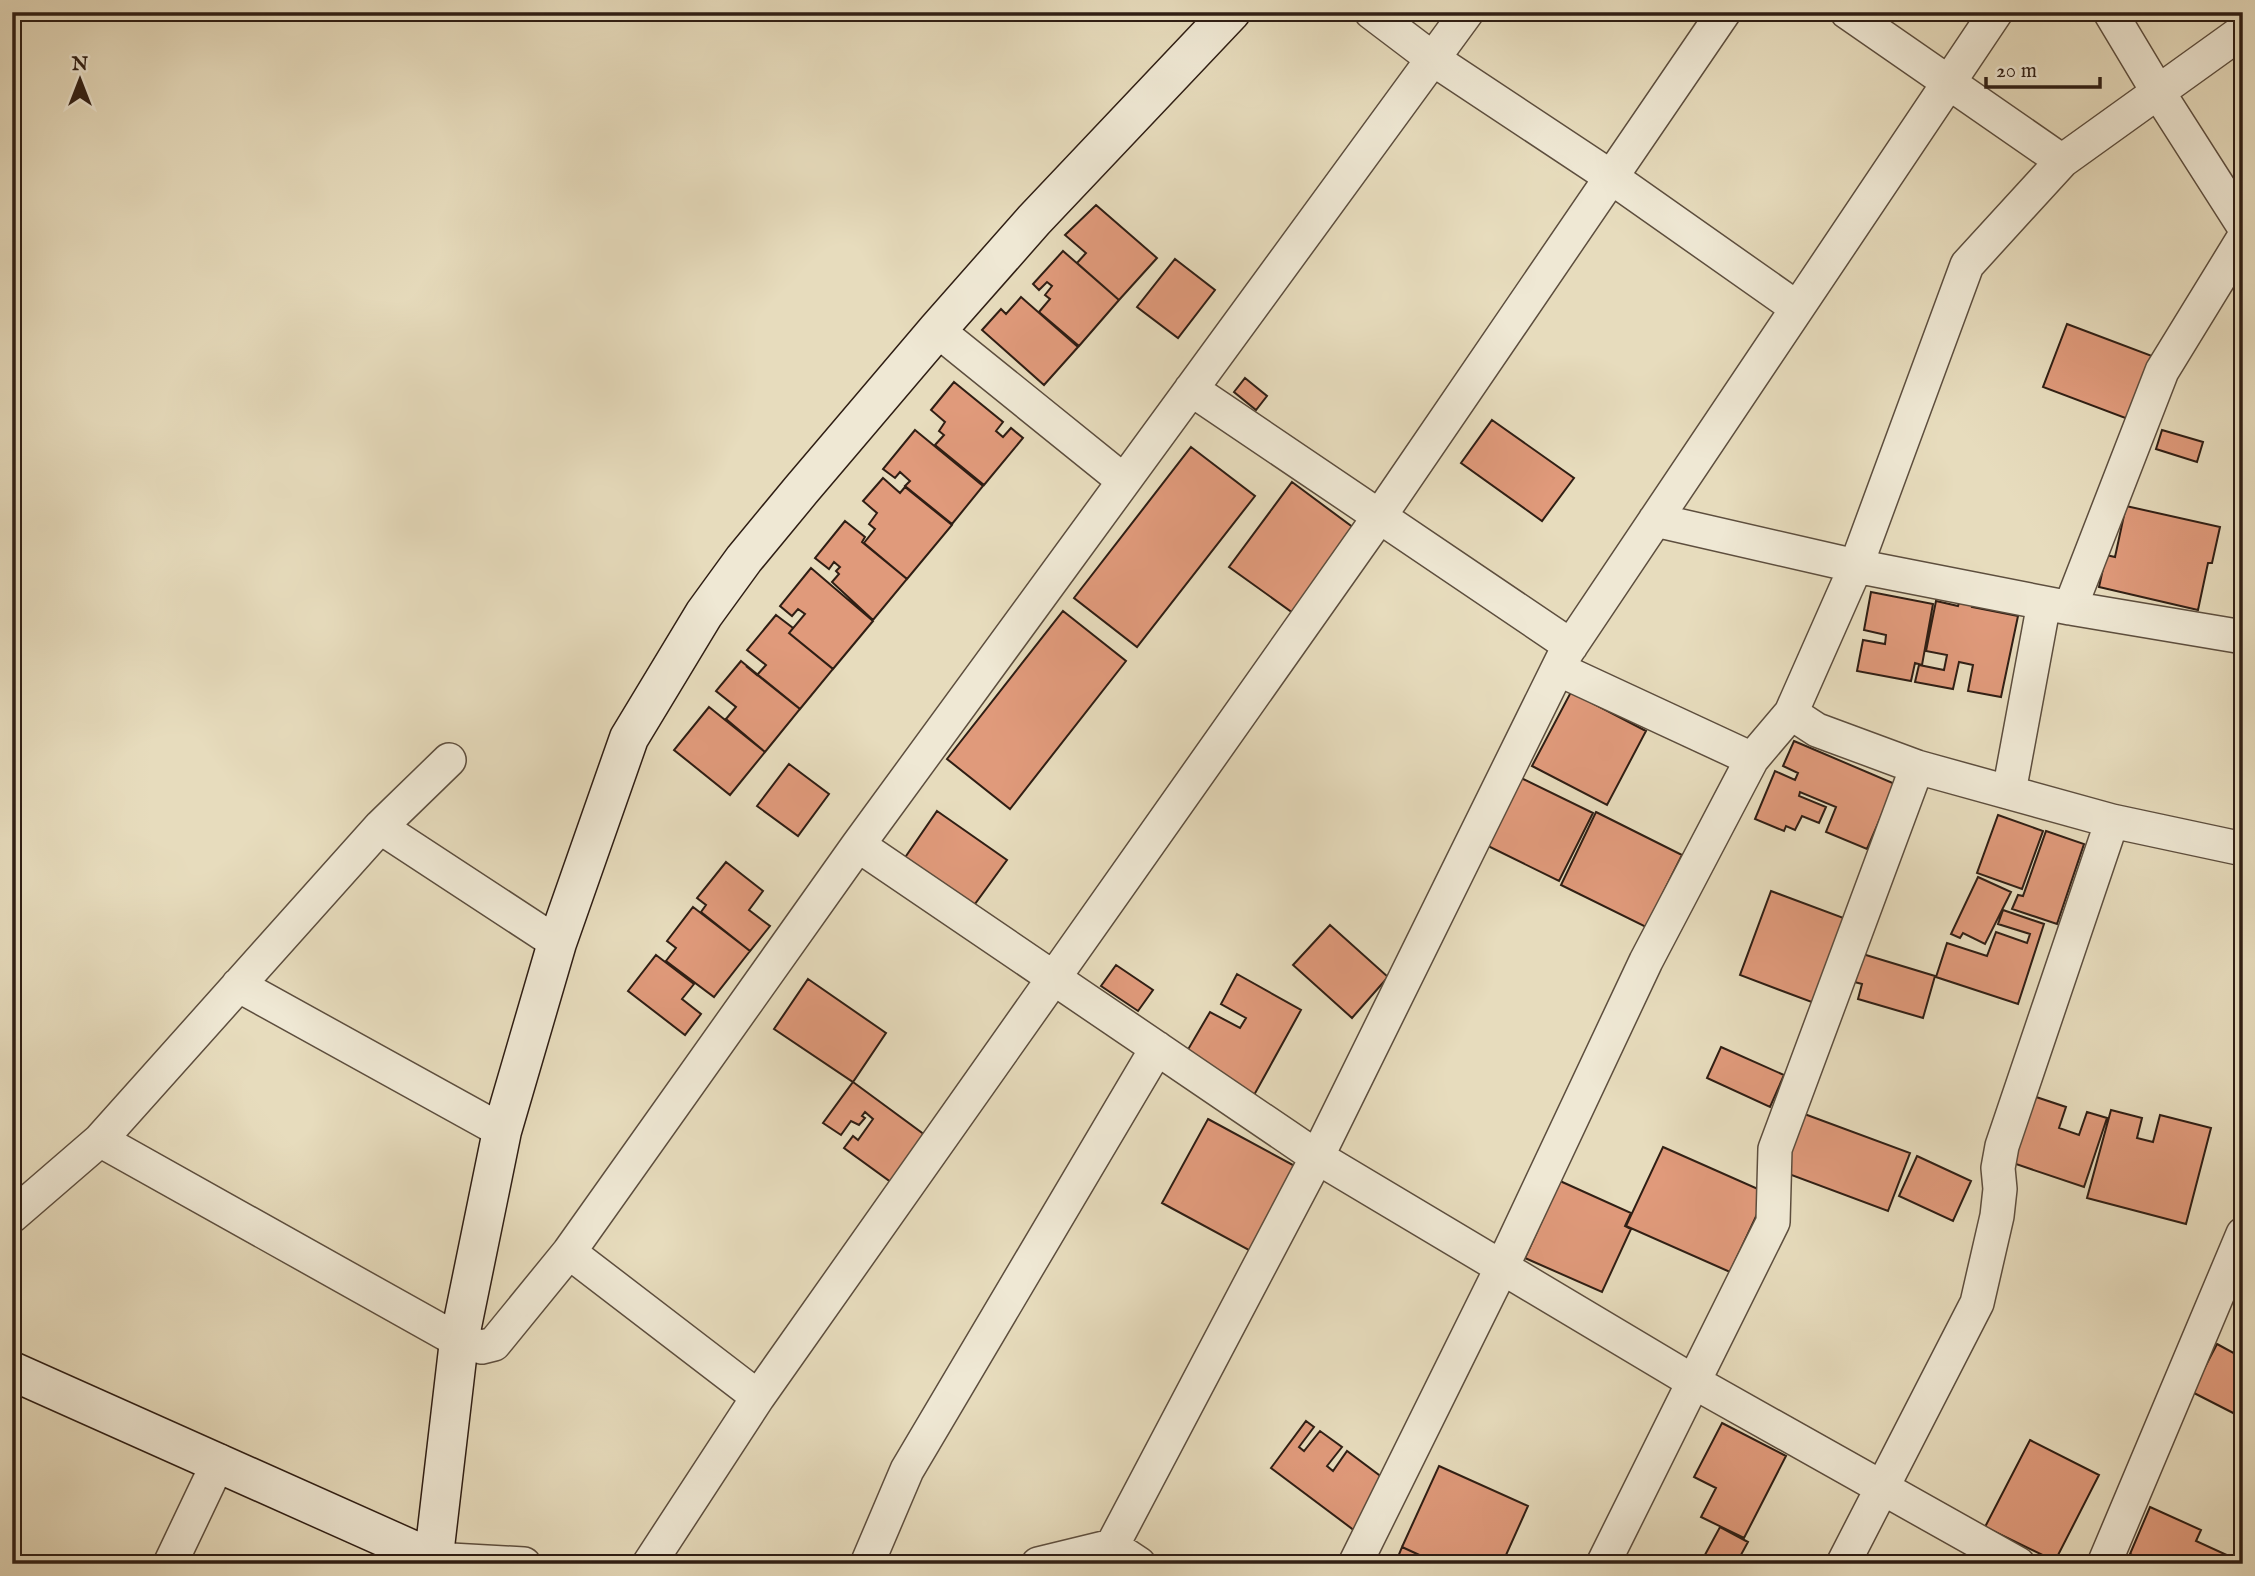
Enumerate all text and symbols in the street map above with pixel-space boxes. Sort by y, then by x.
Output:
north arrow [46,46,116,116]
scale bar [1986,46,2099,90]
text: N [71,53,89,77]
text: 20 m [1996,58,2037,85]

